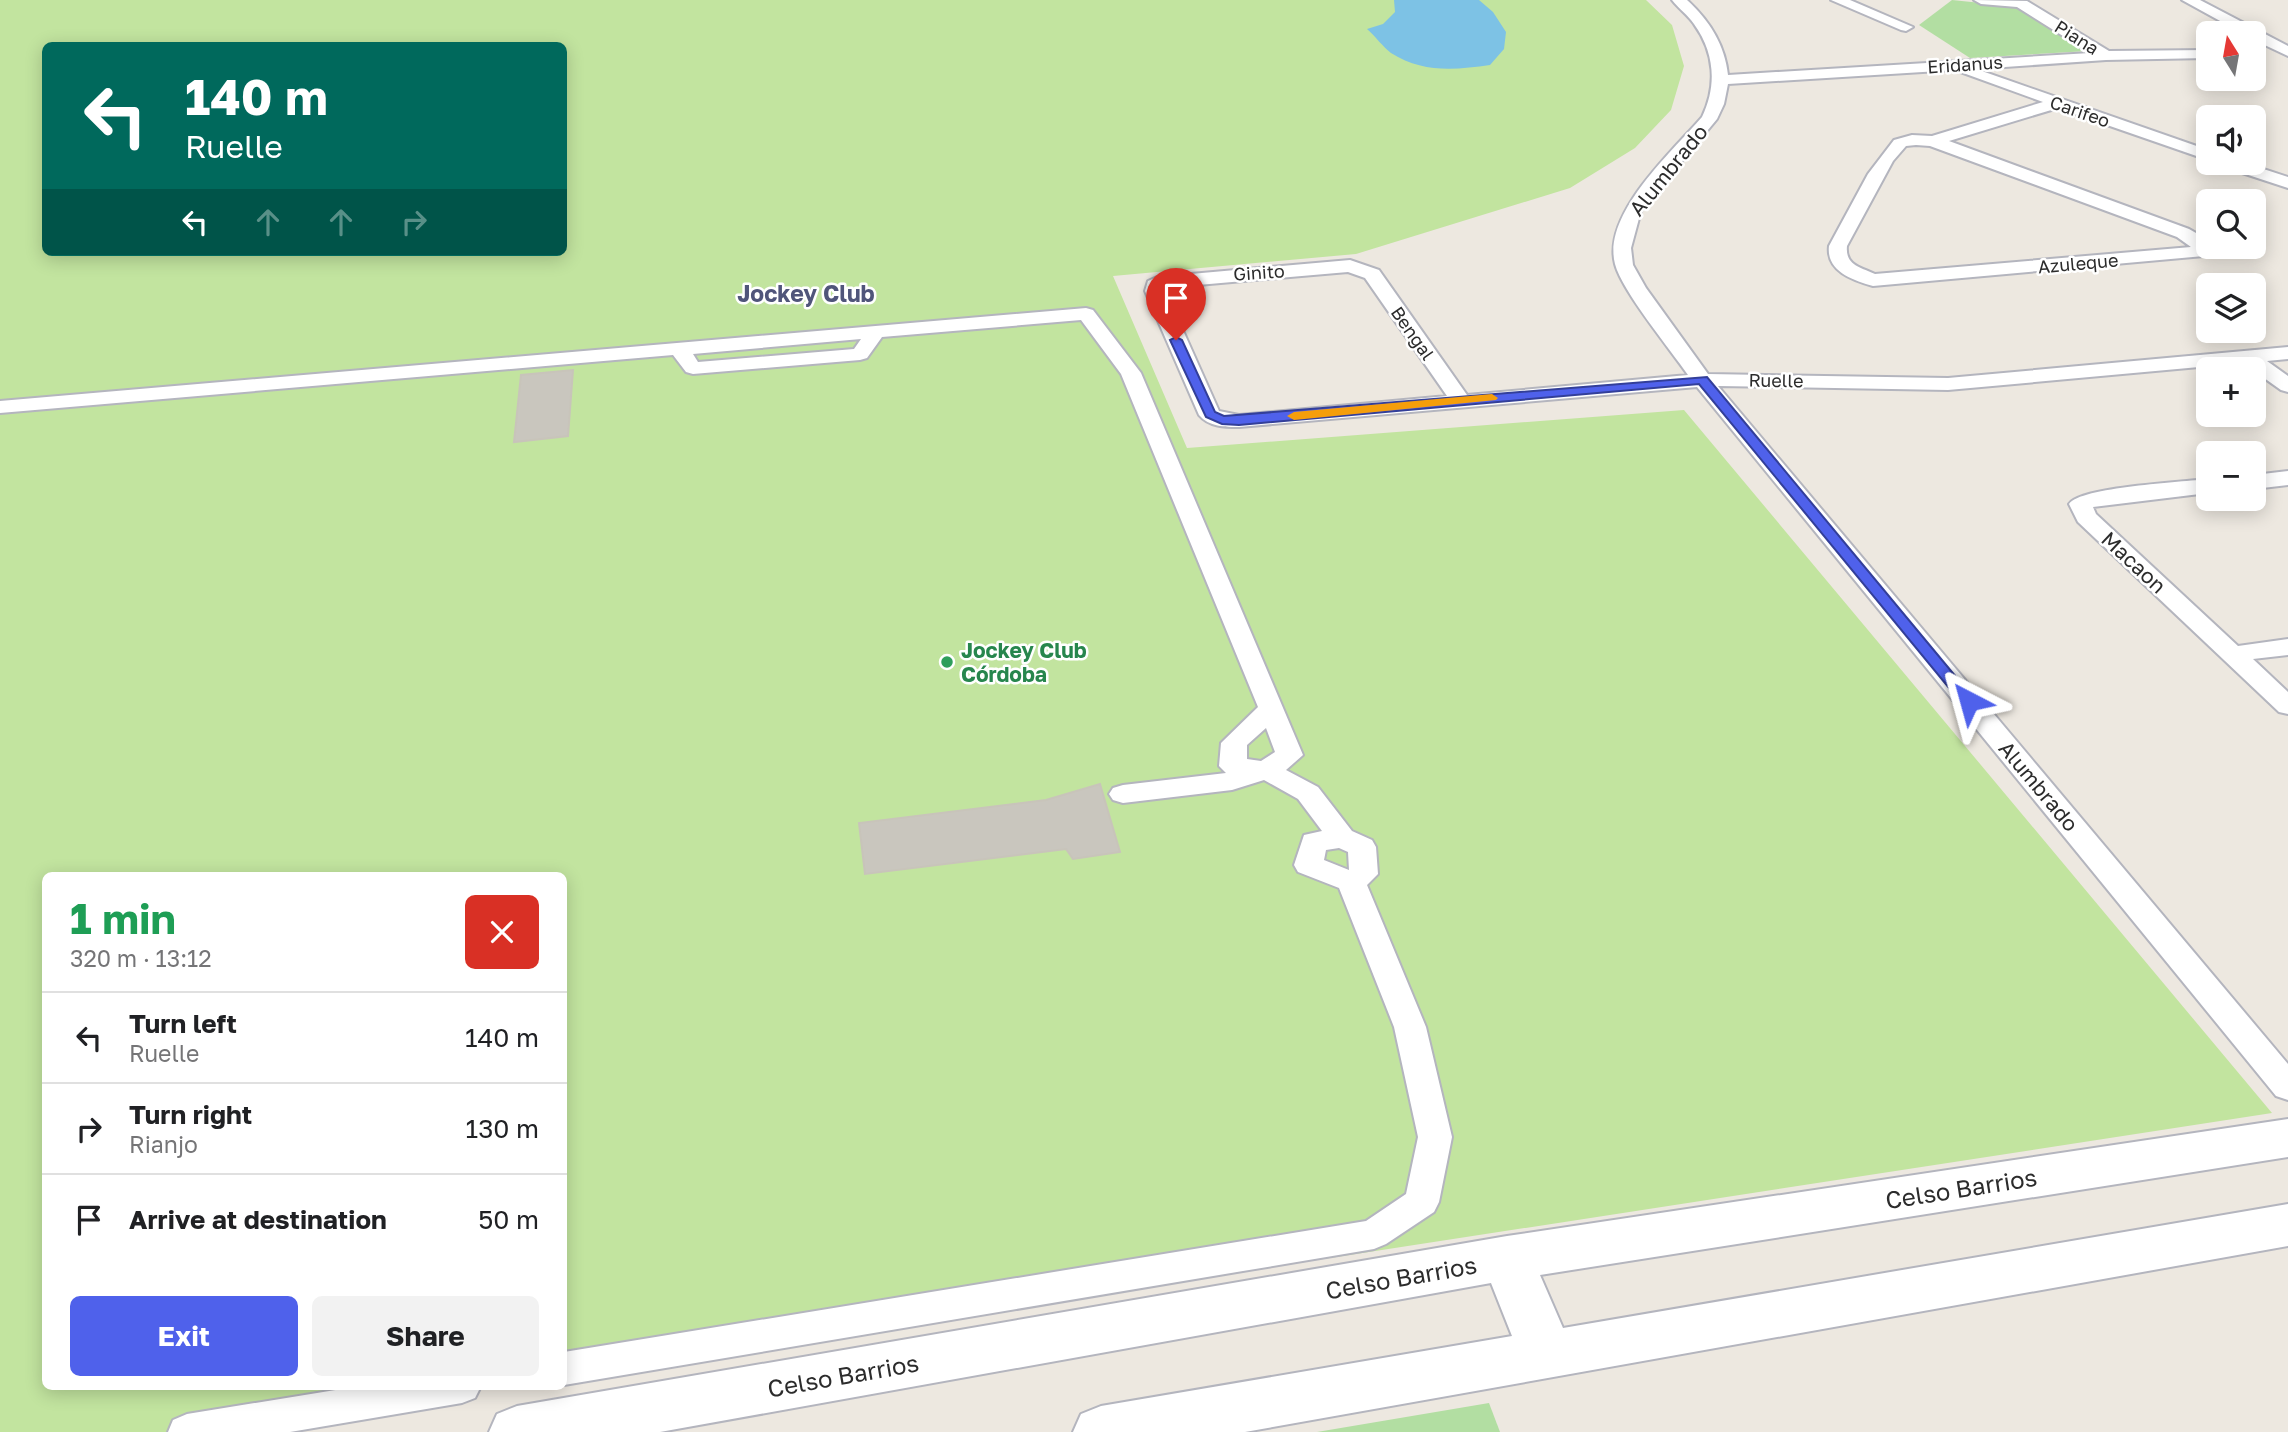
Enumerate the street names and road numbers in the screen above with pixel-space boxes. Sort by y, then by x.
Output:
street label: Piana [2051,15,2103,59]
street label: Eridanus [1927,50,2003,78]
street label: Carifeo [2047,91,2113,131]
street label: Alumbrado [1623,119,1713,221]
street label: Azuleque [2037,249,2119,277]
street label: Ginito [1233,259,1285,285]
street label: Bengal [1387,302,1440,364]
street label: Ruelle [1748,369,1804,391]
street label: Macaon [2096,526,2172,598]
street label: Alumbrado [1994,736,2084,836]
street label: Celso Barrios [1883,1162,2039,1214]
street label: Celso Barrios [1323,1249,1479,1305]
street label: Celso Barrios [765,1347,921,1403]

